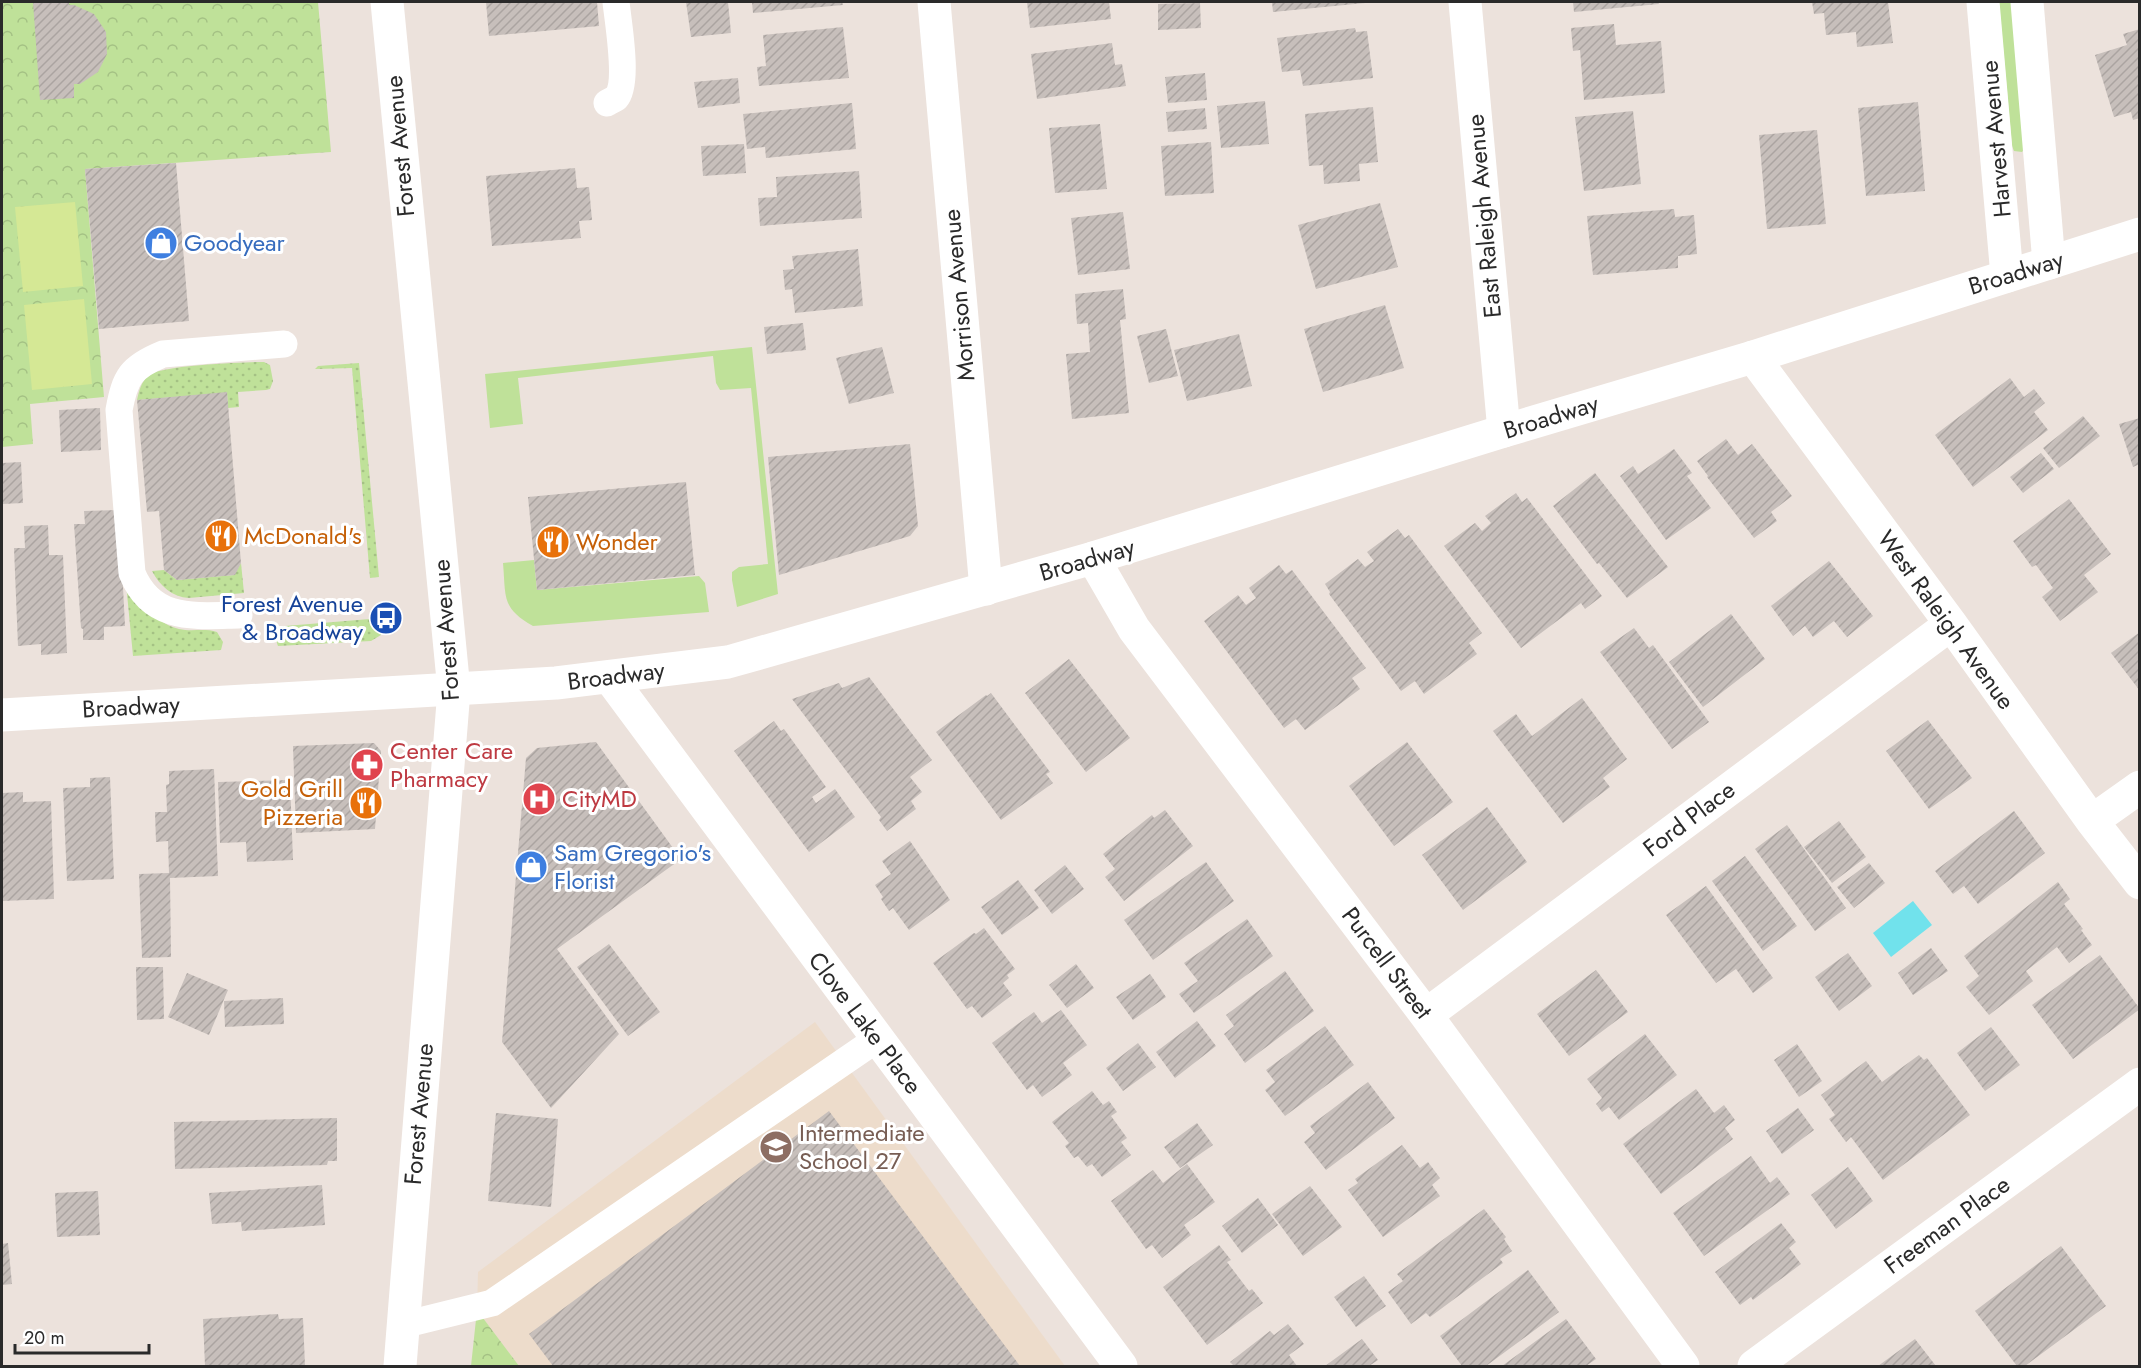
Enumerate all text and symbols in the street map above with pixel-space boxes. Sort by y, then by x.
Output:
street label: Harvest Avenue [1971,59,2020,219]
street label: Forest Avenue [376,74,423,218]
street label: East Raleigh Avenue [1457,113,1510,320]
street label: Morrison Avenue [934,208,983,383]
shop icon: Goodyear [143,225,179,261]
place label: Goodyear [184,225,286,260]
street label: Broadway [1964,241,2068,304]
street label: Broadway [1499,385,1603,448]
restaurant icon: McDonald's [203,518,239,554]
place label: McDonald's [244,518,362,553]
street label: West Raleigh Avenue [1869,523,2024,717]
restaurant icon: Wonder [535,524,571,560]
place label: Wonder [576,524,659,559]
street label: Broadway [1035,529,1139,590]
street label: Forest Avenue [423,558,468,702]
place label: Forest Avenue & Broadway [221,586,363,649]
bus stop icon: Forest Avenue & Broadway [368,600,404,636]
street label: Broadway [565,652,667,699]
street label: Broadway [81,686,181,727]
place label: Center Care Pharmacy [390,733,513,796]
pharmacy icon: Center Care Pharmacy [349,747,385,783]
place label: Gold Grill Pizzeria [241,771,343,834]
street label: Ford Place [1635,772,1742,865]
hospital icon: CityMD [521,781,557,817]
place label: CityMD [562,781,637,816]
restaurant icon: Gold Grill Pizzeria [348,785,384,821]
place label: Sam Gregorio's Florist [554,835,711,898]
shop icon: Sam Gregorio's Florist [513,849,549,885]
street label: Purcell Street [1334,899,1441,1026]
street label: Clove Lake Place [800,944,931,1101]
street label: Forest Avenue [395,1042,442,1186]
place label: Intermediate School 27 [799,1115,925,1178]
school or university icon: Intermediate School 27 [758,1129,794,1165]
street label: Freeman Place [1876,1167,2017,1282]
scale bar [15,1317,148,1355]
text: 20 m [24,1325,64,1351]

